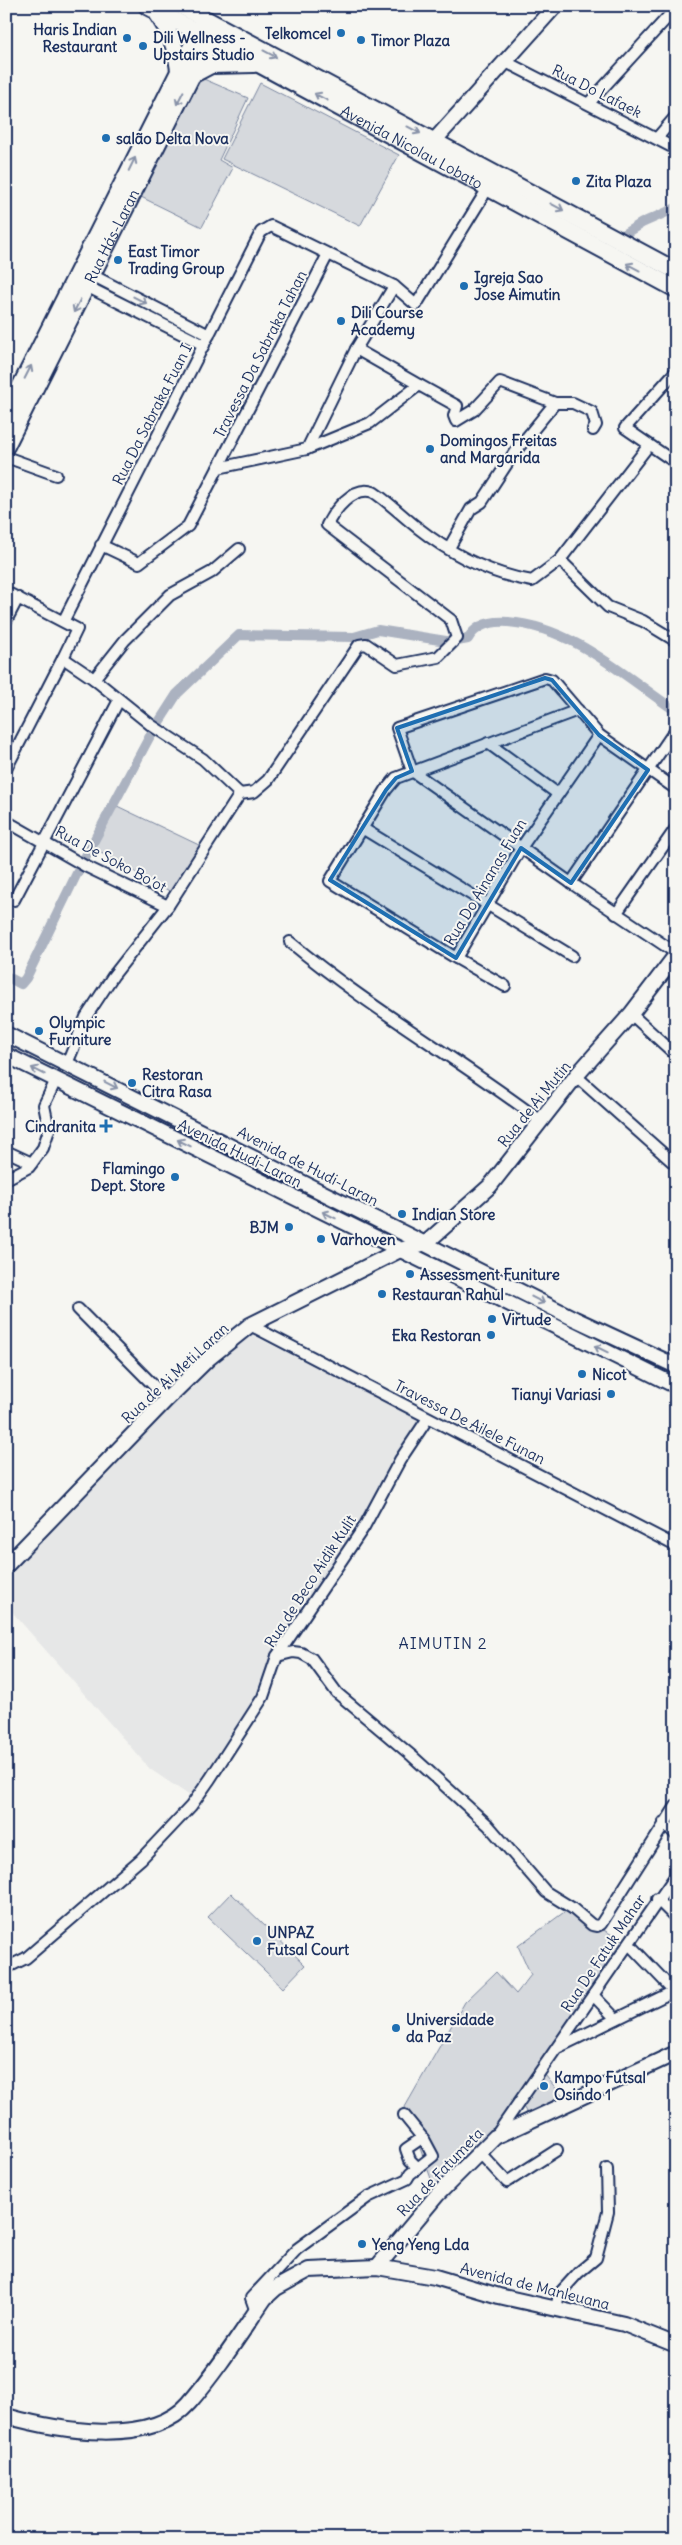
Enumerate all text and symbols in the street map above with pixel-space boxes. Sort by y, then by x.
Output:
place label: Haris Indian Restaurant [33,20,118,56]
place label: Telkomcel [265,24,331,43]
marker: Telkomcel [335,27,347,39]
place label: Dili Wellness - Upstairs Studio [153,28,255,65]
place label: Timor Plaza [371,31,450,50]
marker: Haris Indian Restaurant [121,32,133,44]
marker: Timor Plaza [355,34,367,46]
marker: Dili Wellness - Upstairs Studio [137,40,149,52]
one-way arrow [263,49,278,59]
street label: Rua Do Lafaek [549,60,645,122]
one-way arrow [175,90,184,105]
one-way arrow [313,92,328,102]
street label: Avenida Nicolau Lobato [338,101,486,193]
one-way arrow [406,125,421,135]
place label: salão Delta Nova [116,129,229,148]
marker: salão Delta Nova [100,132,112,144]
one-way arrow [128,157,138,172]
place label: Zita Plaza [586,172,652,191]
marker: Zita Plaza [570,175,582,187]
street label: Rua Hás-Laran [80,185,143,286]
one-way arrow [549,203,564,212]
place label: East Timor Trading Group [128,242,225,279]
marker: East Timor Trading Group [112,254,124,266]
one-way arrow [626,261,640,271]
street label: Travessa Da Sabraka Tahan [209,267,311,441]
place label: Igreja Sao Jose Aimutin [474,268,561,304]
marker: Igreja Sao Jose Aimutin [458,280,470,292]
one-way arrow [132,295,147,305]
one-way arrow [72,298,81,313]
place label: Dili Course Academy [351,303,423,340]
marker: Dili Course Academy [335,315,347,327]
street label: Rua Da Sabraka Fuan I [108,340,196,488]
one-way arrow [23,364,33,379]
place label: Domingos Freitas and Margarida [440,431,557,468]
marker: Domingos Freitas and Margarida [424,443,436,455]
street label: Rua Do Ainanas Fuan [440,815,531,949]
street label: Rua De Soko Bo’ot [52,822,170,896]
place label: Olympic Furniture [49,1013,111,1049]
marker: Olympic Furniture [33,1025,45,1037]
street label: Rua de Ai Mutin [494,1057,575,1151]
place label: Restoran Citra Rasa [142,1065,212,1101]
one-way arrow [31,1066,46,1075]
marker: Restoran Citra Rasa [126,1077,138,1089]
one-way arrow [103,1081,118,1090]
street label: Avenida Hudi-Laran [175,1115,305,1191]
place label: Cindranita [25,1117,96,1136]
marker: Cindranita [100,1120,112,1132]
street label: Avenida de Hudi-Laran [234,1122,382,1210]
one-way arrow [176,1138,191,1148]
place label: Flamingo Dept. Store [91,1159,166,1196]
marker: Flamingo Dept. Store [169,1171,181,1183]
place label: Indian Store [412,1205,495,1224]
marker: Indian Store [396,1208,408,1220]
one-way arrow [322,1210,337,1219]
place label: BJM [250,1218,279,1237]
marker: BJM [283,1221,295,1233]
place label: Varhoven [331,1230,396,1249]
marker: Varhoven [315,1233,327,1245]
place label: Assessment Funiture [420,1265,560,1284]
marker: Assessment Funiture [404,1268,416,1280]
place label: Restauran Rahul [392,1285,504,1304]
marker: Restauran Rahul [376,1288,388,1300]
one-way arrow [530,1295,545,1305]
place label: Virtude [502,1310,551,1329]
marker: Virtude [486,1313,498,1325]
street label: Rua de Ai Meti Laran [118,1318,233,1427]
place label: Eka Restoran [392,1326,481,1345]
marker: Eka Restoran [485,1329,497,1341]
one-way arrow [593,1344,608,1354]
place label: Nicot [592,1365,627,1384]
marker: Nicot [576,1368,588,1380]
street label: Travessa De Ailele Funan [391,1376,549,1468]
place label: Tianyi Variasi [512,1385,601,1405]
marker: Tianyi Variasi [605,1388,617,1400]
street label: Rua de Beco Aidik Kulit [260,1511,360,1651]
district label: AIMUTIN 2 [398,1633,488,1653]
street label: Rua De Fatuk Mahar [557,1891,649,2015]
place label: UNPAZ Futsal Court [267,1923,350,1959]
marker: UNPAZ Futsal Court [251,1935,263,1947]
place label: Universidade da Paz [406,2010,494,2046]
marker: Universidade da Paz [390,2022,402,2034]
place label: Kampo Futsal Osindo 1 [554,2068,646,2104]
marker: Kampo Futsal Osindo 1 [538,2080,550,2092]
street label: Rua de Fatumeta [393,2123,487,2220]
place label: Yeng Yeng Lda [371,2235,470,2255]
marker: Yeng Yeng Lda [356,2238,368,2250]
street label: Avenida de Manleuana [458,2258,612,2314]

